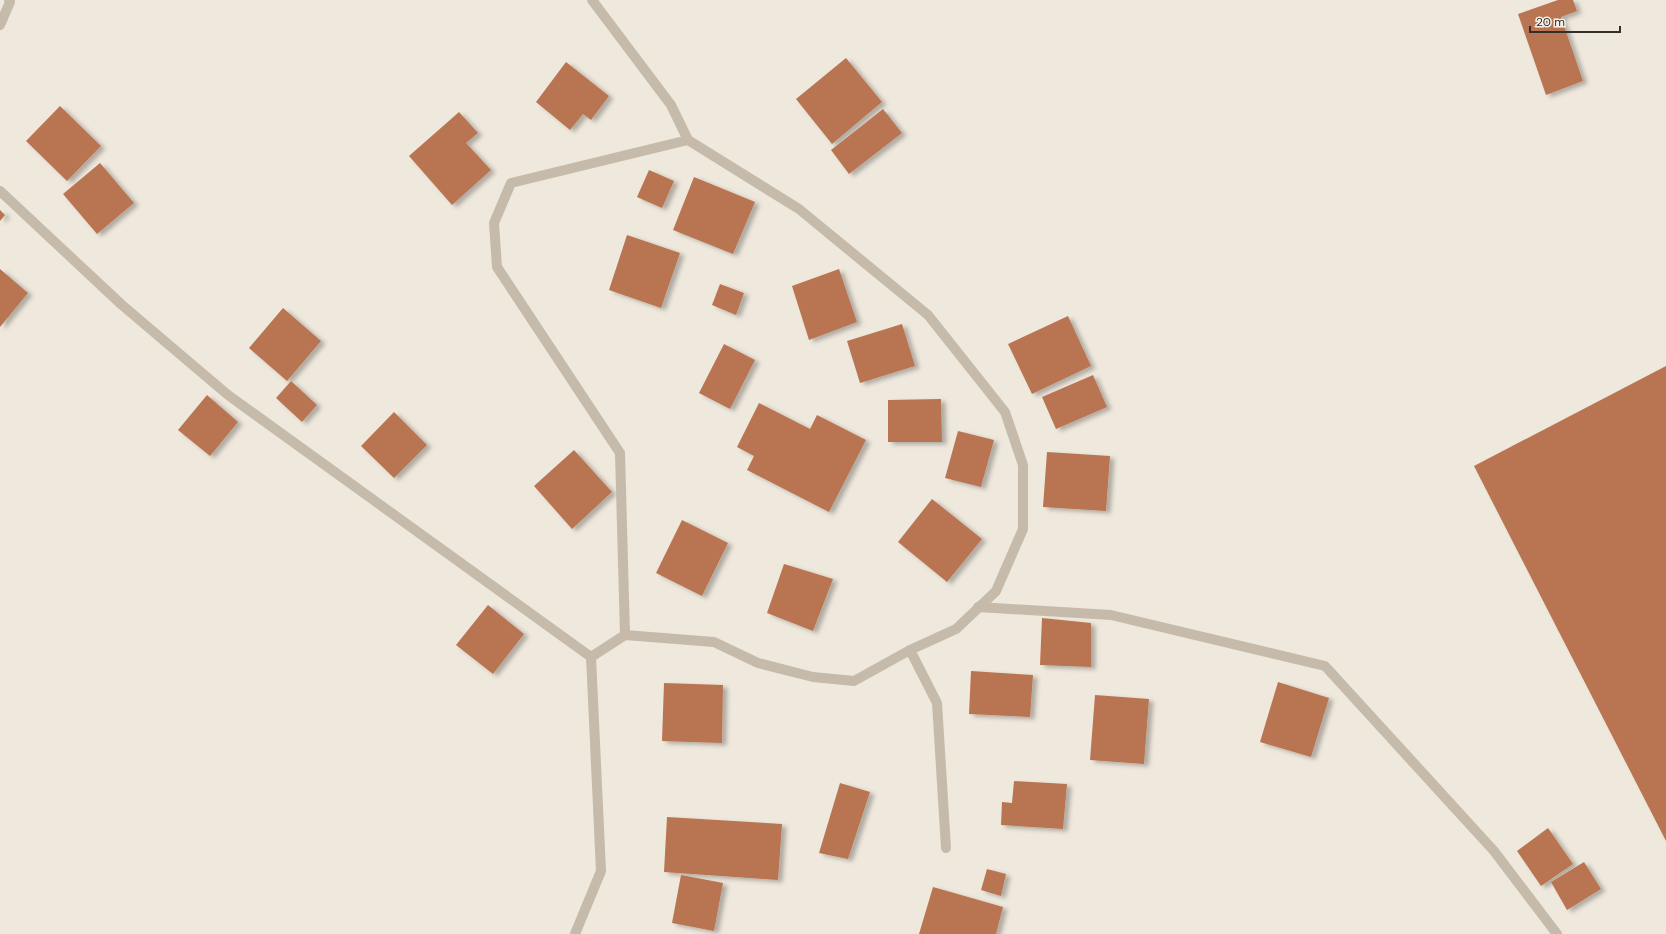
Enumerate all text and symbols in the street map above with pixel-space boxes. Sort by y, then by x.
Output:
scale bar [1530,8,1620,34]
text: 20 m [1536,14,1565,30]

